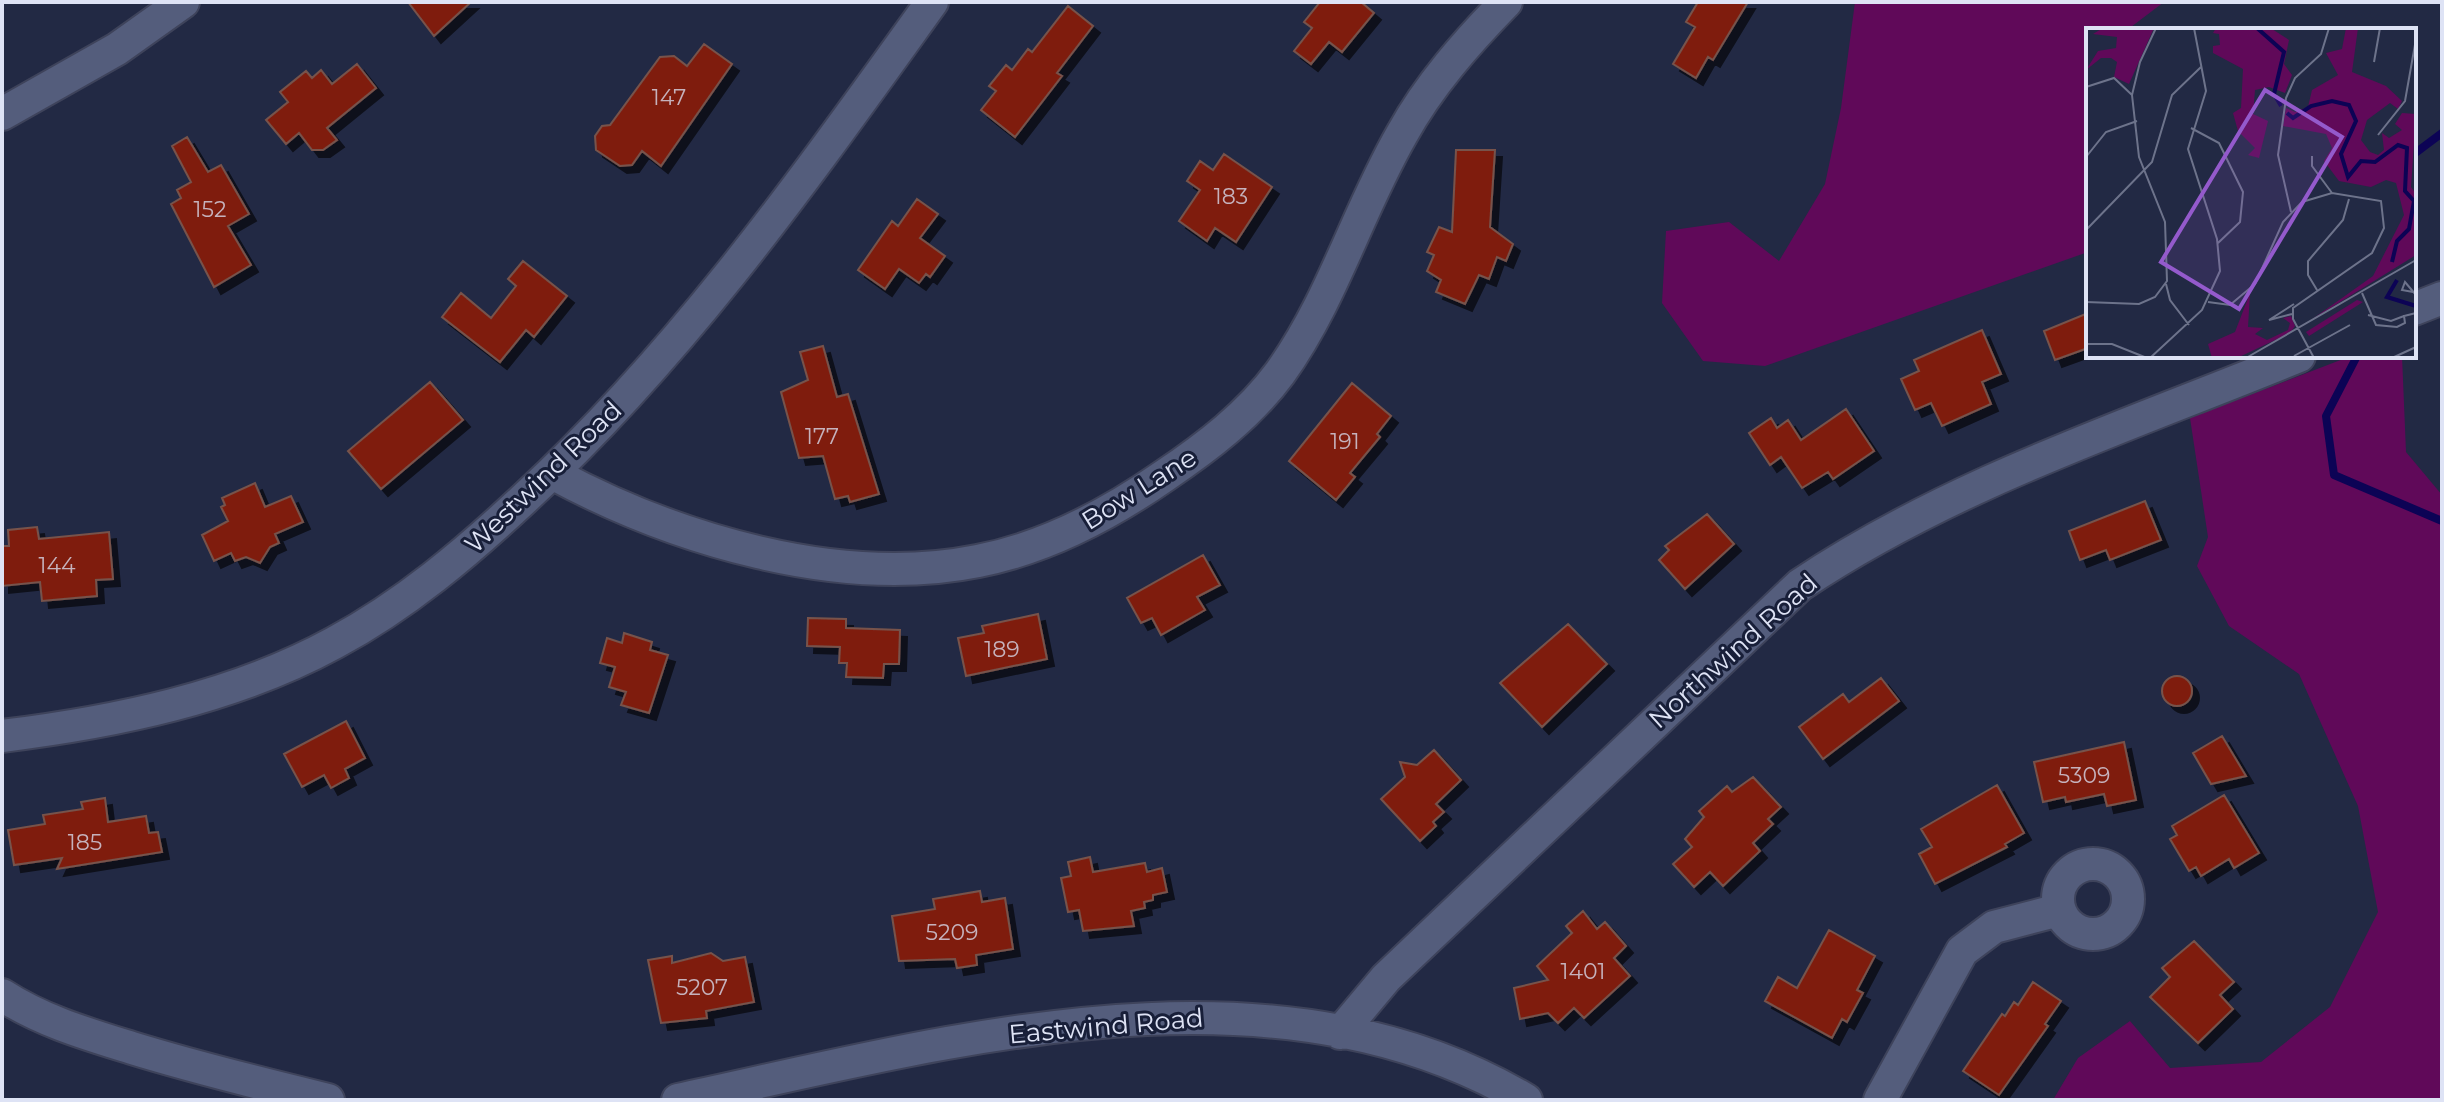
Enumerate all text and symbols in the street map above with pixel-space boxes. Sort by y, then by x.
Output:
inset map [2086,28,2416,358]
house number: 147 [652,84,686,111]
house number: 183 [1214,183,1248,210]
house number: 152 [194,196,226,223]
street label: Westwind Road [458,394,628,560]
house number: 177 [805,423,839,450]
house number: 191 [1330,428,1360,455]
street label: Bow Lane [1076,441,1202,537]
house number: 144 [38,552,76,579]
street label: Northwind Road [1642,567,1824,735]
house number: 189 [984,636,1020,663]
house number: 5309 [2058,762,2110,789]
house number: 185 [68,829,102,856]
house number: 5209 [926,919,978,946]
house number: 1401 [1561,958,1606,985]
house number: 5207 [676,974,728,1001]
street label: Eastwind Road [1007,1002,1205,1050]

